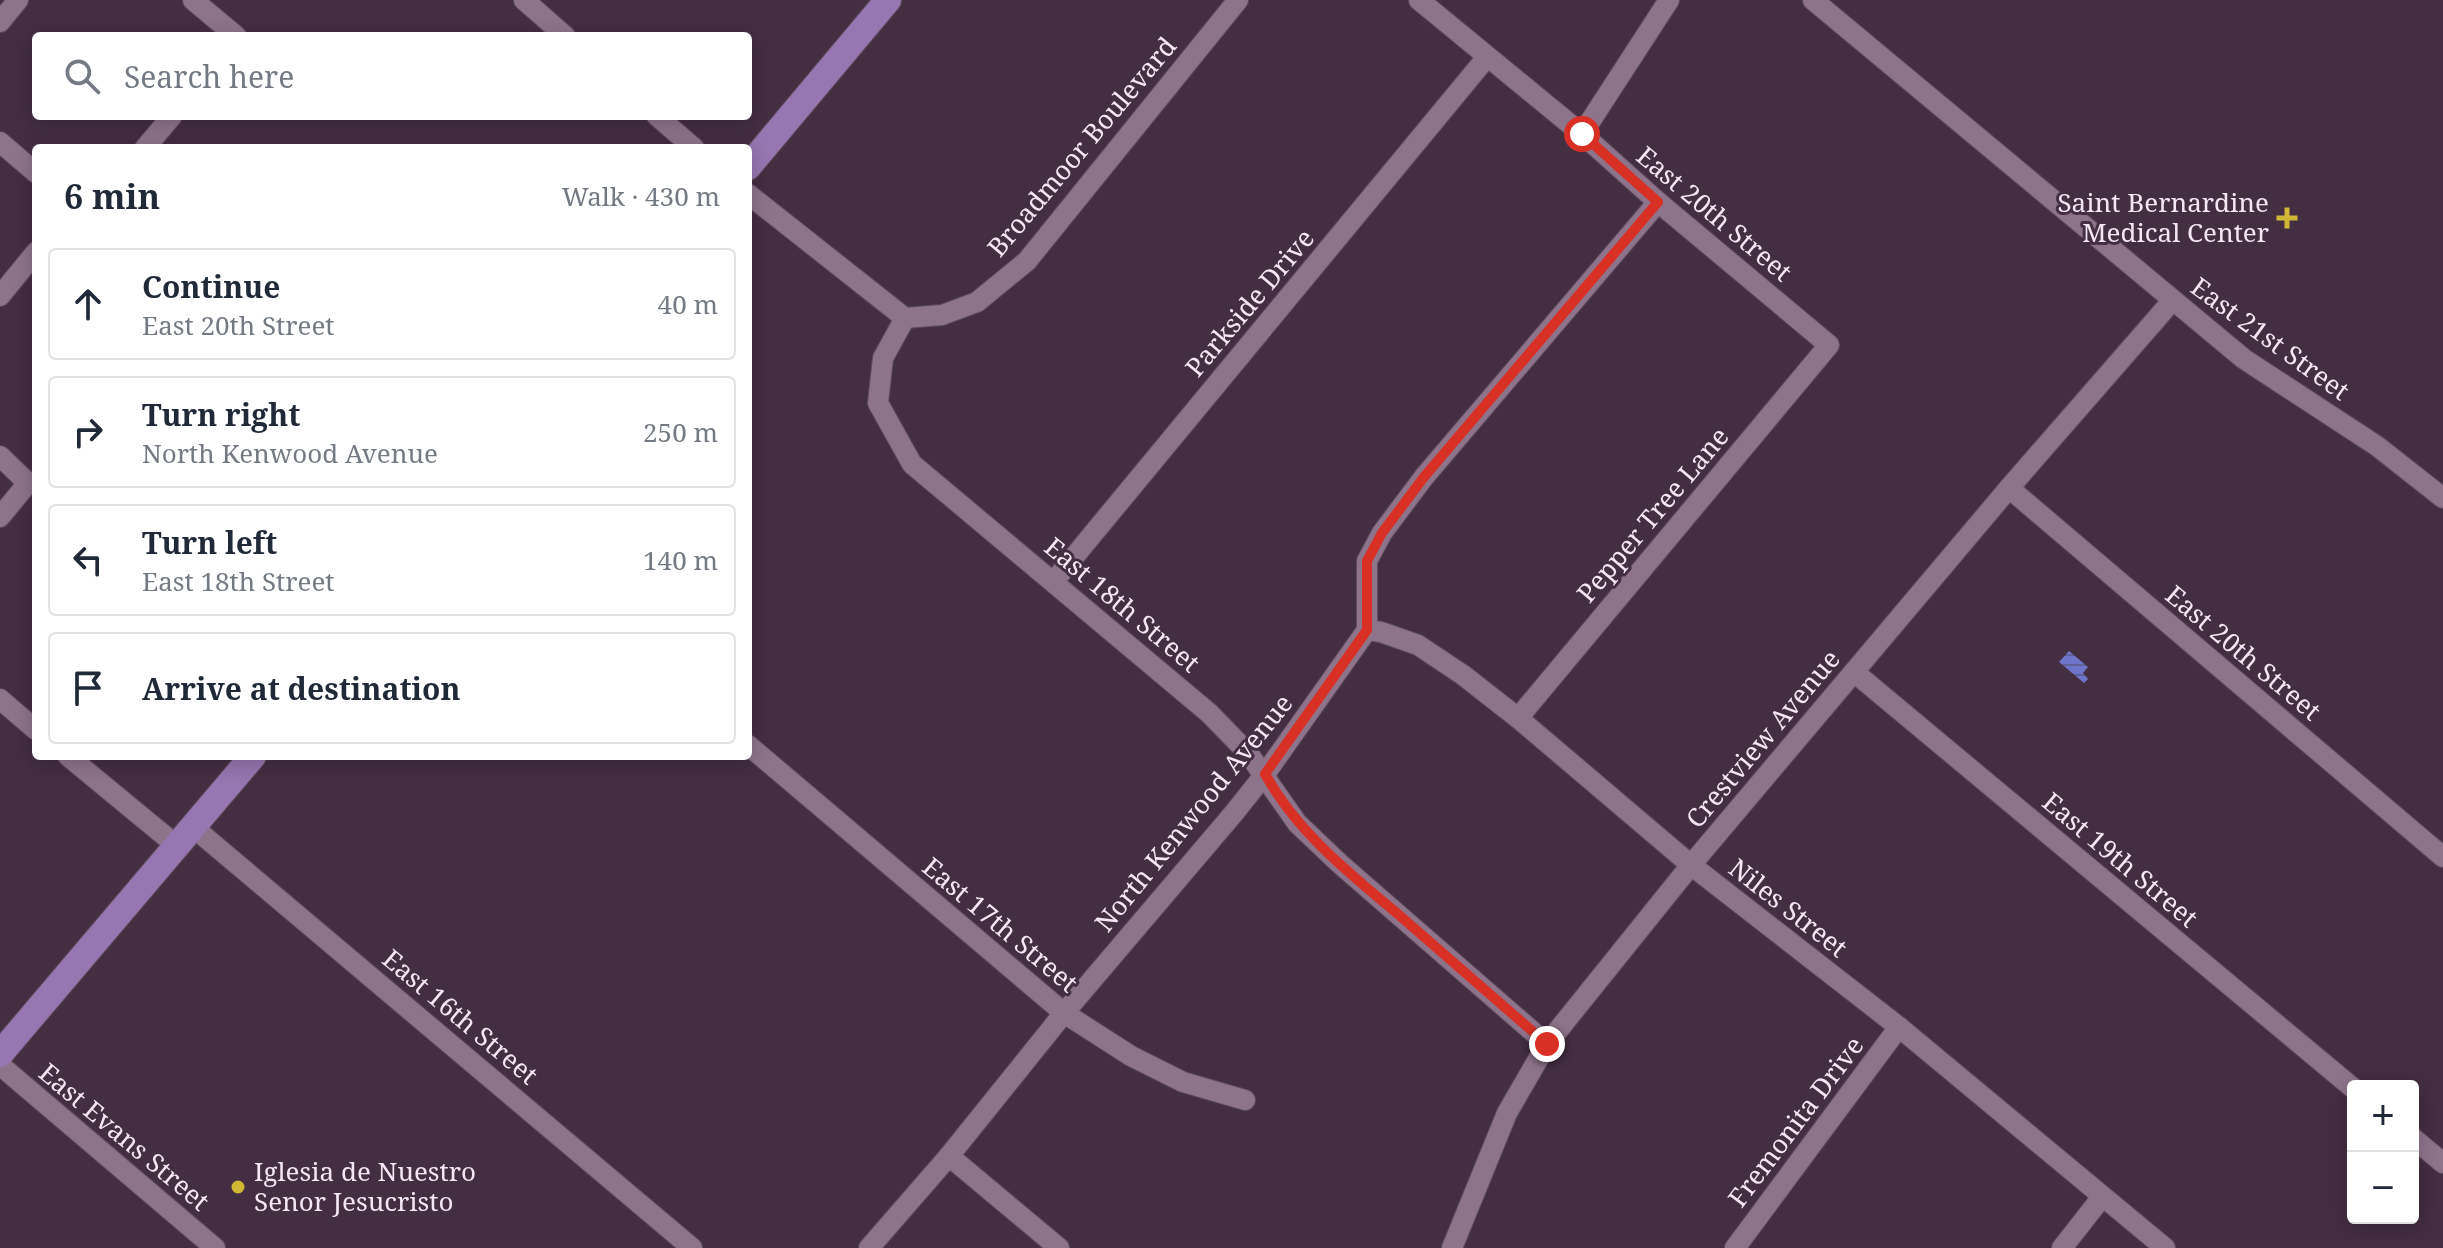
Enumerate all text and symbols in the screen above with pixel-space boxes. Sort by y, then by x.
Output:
street label: Broadmoor Boulevard [978,29,1184,264]
search box [32,32,752,120]
icon: search [60,54,104,98]
text: Search here [124,56,294,97]
route start [1564,116,1600,152]
street label: East 20th Street [1629,138,1800,289]
text: 6 min [64,173,160,219]
text: Walk · 430 m [562,178,720,214]
place label: Saint Bernardine Medical Center [2057,184,2269,250]
marker: Saint Bernardine Medical Center [2276,207,2298,229]
street label: Parkside Drive [1177,221,1322,384]
text: Continue [142,266,280,307]
street label: East 21st Street [2184,268,2357,408]
icon: ahead [66,282,110,326]
text: 40 m [658,286,718,322]
text: East 20th Street [142,307,334,343]
text: Turn right [142,394,300,435]
icon: right [66,410,110,454]
text: 250 m [643,414,718,450]
street label: Pepper Tree Lane [1568,419,1736,610]
text: North Kenwood Avenue [142,435,438,471]
text: Turn left [142,522,277,563]
street label: East 18th Street [1037,529,1208,680]
icon: left [66,538,110,582]
text: 140 m [643,542,718,578]
text: East 18th Street [142,563,334,599]
street label: East 20th Street [2158,577,2329,728]
street label: Crestview Avenue [1677,642,1847,835]
icon: arrive [66,666,110,710]
text: Arrive at destination [142,668,461,709]
street label: North Kenwood Avenue [1086,686,1300,939]
street label: East 19th Street [2035,784,2206,935]
street label: East 17th Street [915,849,1086,1000]
street label: Niles Street [1722,850,1855,965]
street label: East 16th Street [375,941,546,1092]
route end [1529,1026,1565,1062]
street label: Fremonita Drive [1719,1029,1871,1214]
street label: East Evans Street [32,1054,217,1218]
map controls [2347,1080,2419,1224]
button: + [2347,1080,2419,1152]
button: − [2347,1152,2419,1224]
place label: Iglesia de Nuestro Senor Jesucristo [254,1153,476,1219]
marker: Iglesia de Nuestro Senor Jesucristo [229,1178,247,1196]

